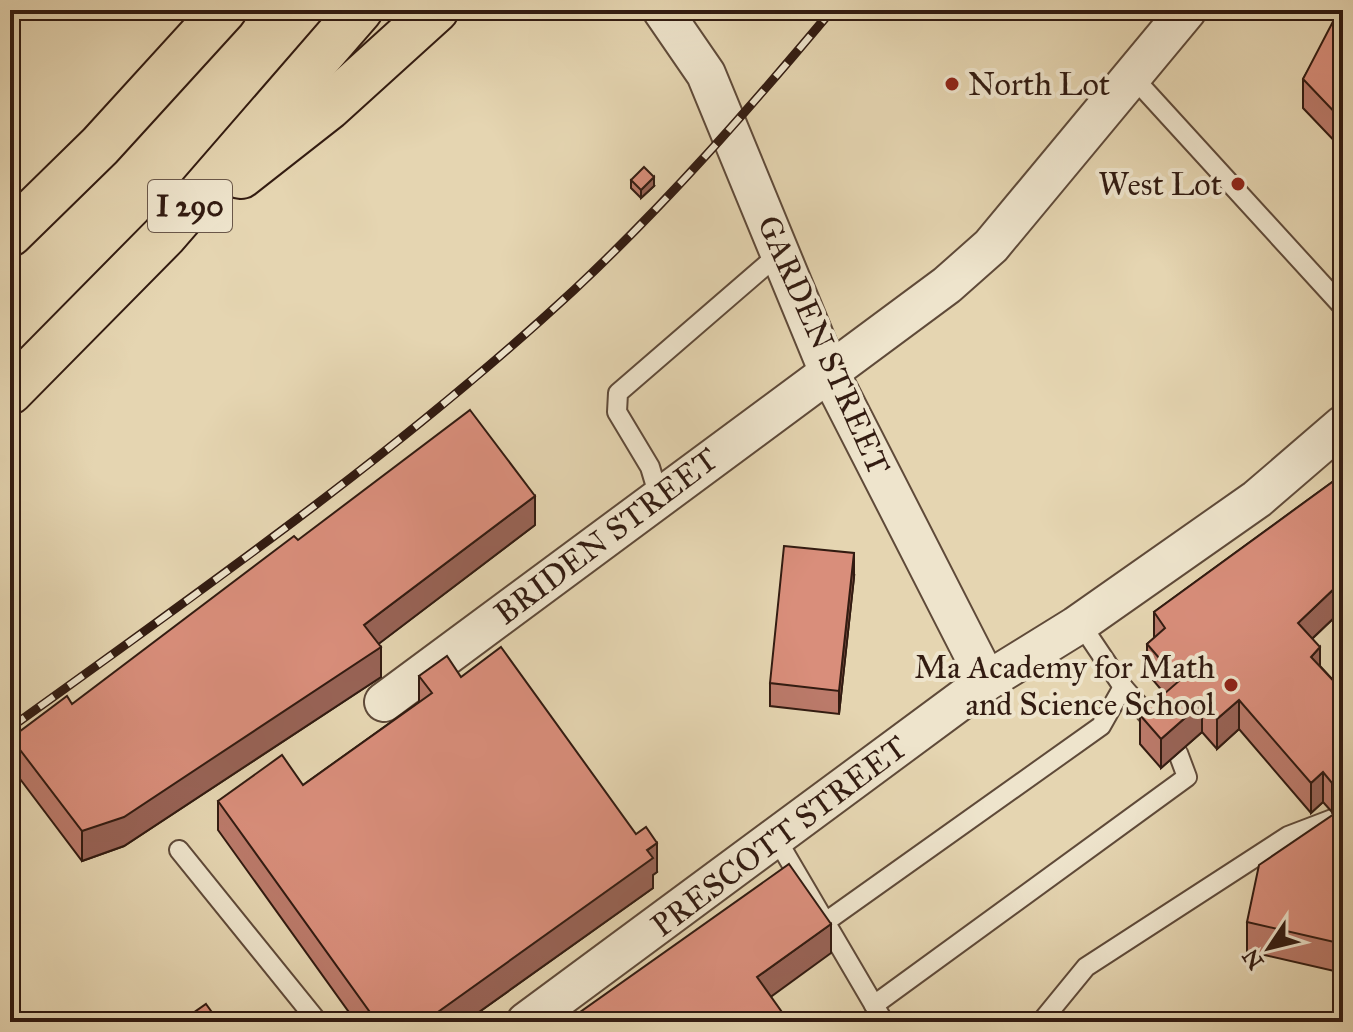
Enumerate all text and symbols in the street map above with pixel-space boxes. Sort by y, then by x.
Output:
place label: North Lot [968,65,1110,104]
marker: North Lot [943,75,961,93]
place label: West Lot [1098,165,1222,204]
marker: West Lot [1229,175,1247,193]
road number: I 290 [148,180,232,232]
street label: GARDEN STREET [749,209,898,481]
street label: BRIDEN STREET [487,440,726,633]
place label: Ma Academy for Math and Science School [914,648,1215,724]
marker: Ma Academy for Math and Science School [1222,676,1240,694]
street label: PRESCOTT STREET [644,727,915,945]
north arrow [1229,908,1309,988]
text: N [1236,944,1269,975]

